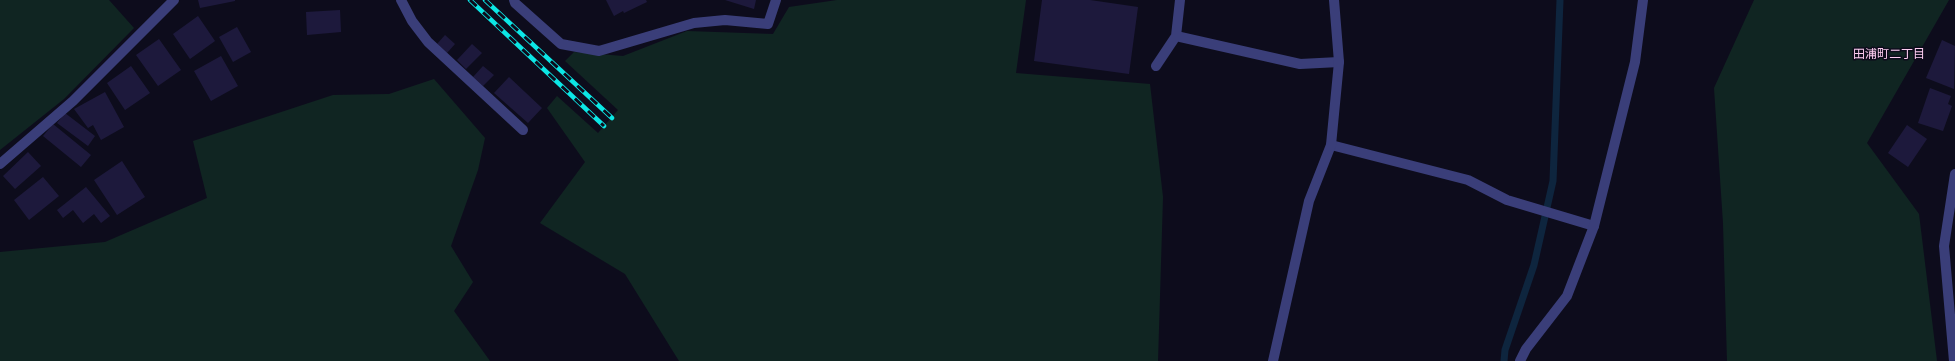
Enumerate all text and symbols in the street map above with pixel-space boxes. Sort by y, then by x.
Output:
district label: 田浦町二丁目 [1853,48,1925,62]

